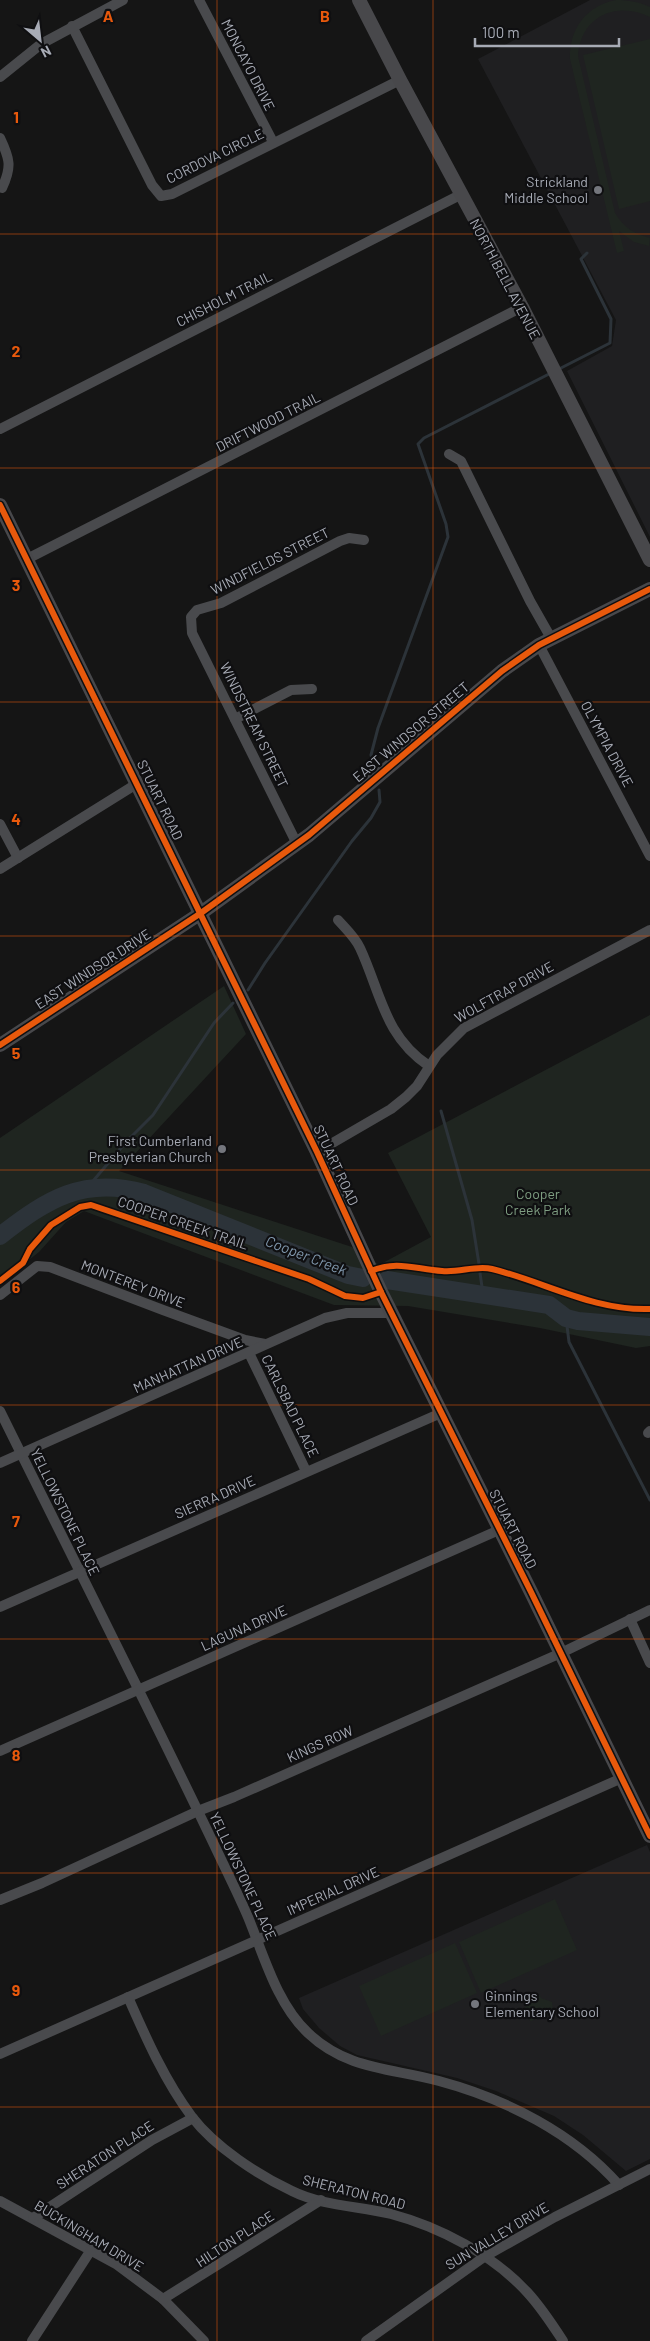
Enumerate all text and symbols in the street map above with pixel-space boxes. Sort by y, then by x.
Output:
text: A [103,6,114,25]
text: B [320,6,330,25]
north arrow [15,15,65,65]
scale bar [475,15,619,47]
street label: MONCAYO DRIVE [218,16,279,113]
text: 100 m [482,23,520,41]
text: N [38,42,54,62]
text: 1 [13,107,19,126]
street label: CORDOVA CIRCLE [163,124,267,187]
place label: Strickland Middle School [504,173,588,206]
marker: Strickland Middle School [592,184,604,196]
street label: NORTH BELL AVENUE [466,216,544,342]
street label: CHISHOLM TRAIL [173,267,275,330]
text: 2 [12,341,21,360]
street label: DRIFTWOOD TRAIL [213,388,323,455]
street label: WINDFIELDS STREET [208,523,332,598]
text: 3 [12,575,20,594]
street label: WINDSTREAM STREET [217,659,292,790]
street label: EAST WINDSOR STREET [349,678,472,785]
street label: OLYMPIA DRIVE [578,698,637,790]
street label: STUART ROAD [134,757,187,843]
text: 4 [11,809,21,828]
street label: EAST WINDSOR DRIVE [32,925,154,1012]
street label: WOLFTRAP DRIVE [451,957,556,1026]
text: 5 [12,1043,21,1062]
street label: STUART ROAD [310,1122,363,1208]
place label: First Cumberland Presbyterian Church [89,1132,212,1165]
marker: First Cumberland Presbyterian Church [216,1143,228,1155]
park label: Cooper Creek Park [505,1185,571,1218]
street label: COOPER CREEK TRAIL [116,1192,251,1253]
water label: Cooper Creek [263,1231,350,1279]
street label: MONTEREY DRIVE [79,1256,187,1311]
text: 6 [12,1277,21,1296]
street label: MANHATTAN DRIVE [130,1333,245,1396]
street label: CARLSBAD PLACE [258,1352,323,1460]
street label: YELLOWSTONE PLACE [27,1445,104,1578]
street label: SIERRA DRIVE [172,1471,258,1522]
street label: STUART ROAD [486,1486,541,1571]
text: 7 [12,1511,20,1530]
street label: LAGUNA DRIVE [198,1601,290,1654]
street label: KINGS ROW [284,1721,356,1766]
text: 8 [12,1745,21,1764]
street label: YELLOWSTONE PLACE [206,1809,281,1943]
street label: IMPERIAL DRIVE [284,1863,382,1918]
text: 9 [12,1980,20,1999]
place label: Ginnings Elementary School [485,1987,599,2020]
marker: Ginnings Elementary School [469,1998,481,2010]
street label: SHERATON PLACE [53,2117,157,2192]
street label: SHERATON ROAD [301,2171,407,2212]
street label: BUCKINGHAM DRIVE [32,2196,147,2275]
street label: SUN VALLEY DRIVE [442,2198,551,2273]
street label: HILTON PLACE [192,2207,277,2270]

